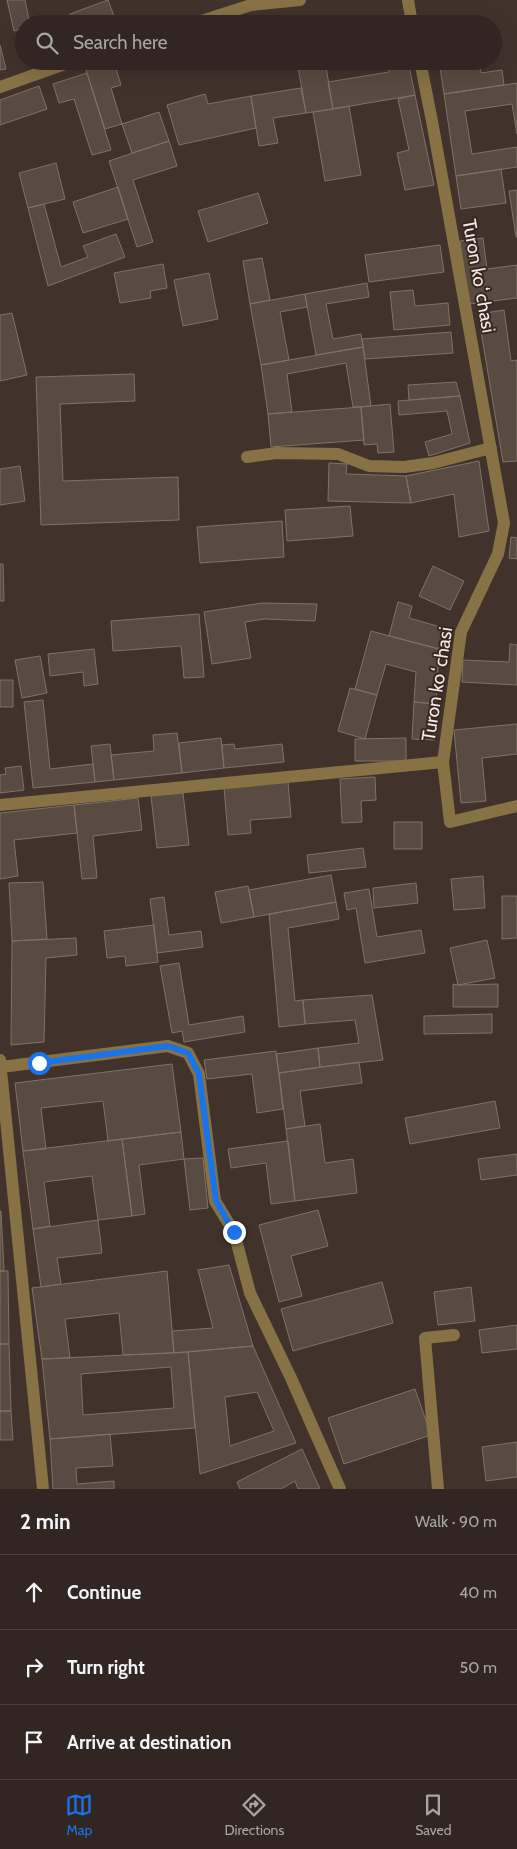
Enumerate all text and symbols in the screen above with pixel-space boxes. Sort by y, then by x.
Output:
search box [15,15,502,70]
icon: search [33,29,61,57]
text: Search here [73,31,167,54]
street label: Turon koʻchasi [458,217,500,335]
street label: Turon koʻchasi [417,625,457,743]
route start [28,1052,51,1075]
route end [223,1221,246,1244]
text: 2 min [20,1509,71,1534]
text: Walk · 90 m [415,1512,497,1531]
icon: ahead [20,1578,48,1606]
text: Continue [67,1581,141,1604]
text: 40 m [459,1583,497,1602]
icon: right [20,1653,48,1681]
text: Turn right [67,1656,145,1679]
text: 50 m [460,1658,497,1677]
icon: arrive [20,1728,48,1756]
text: Arrive at destination [67,1731,231,1754]
tab: Map [65,1791,93,1839]
tab: Directions [224,1791,284,1839]
tab: Saved [415,1791,452,1839]

